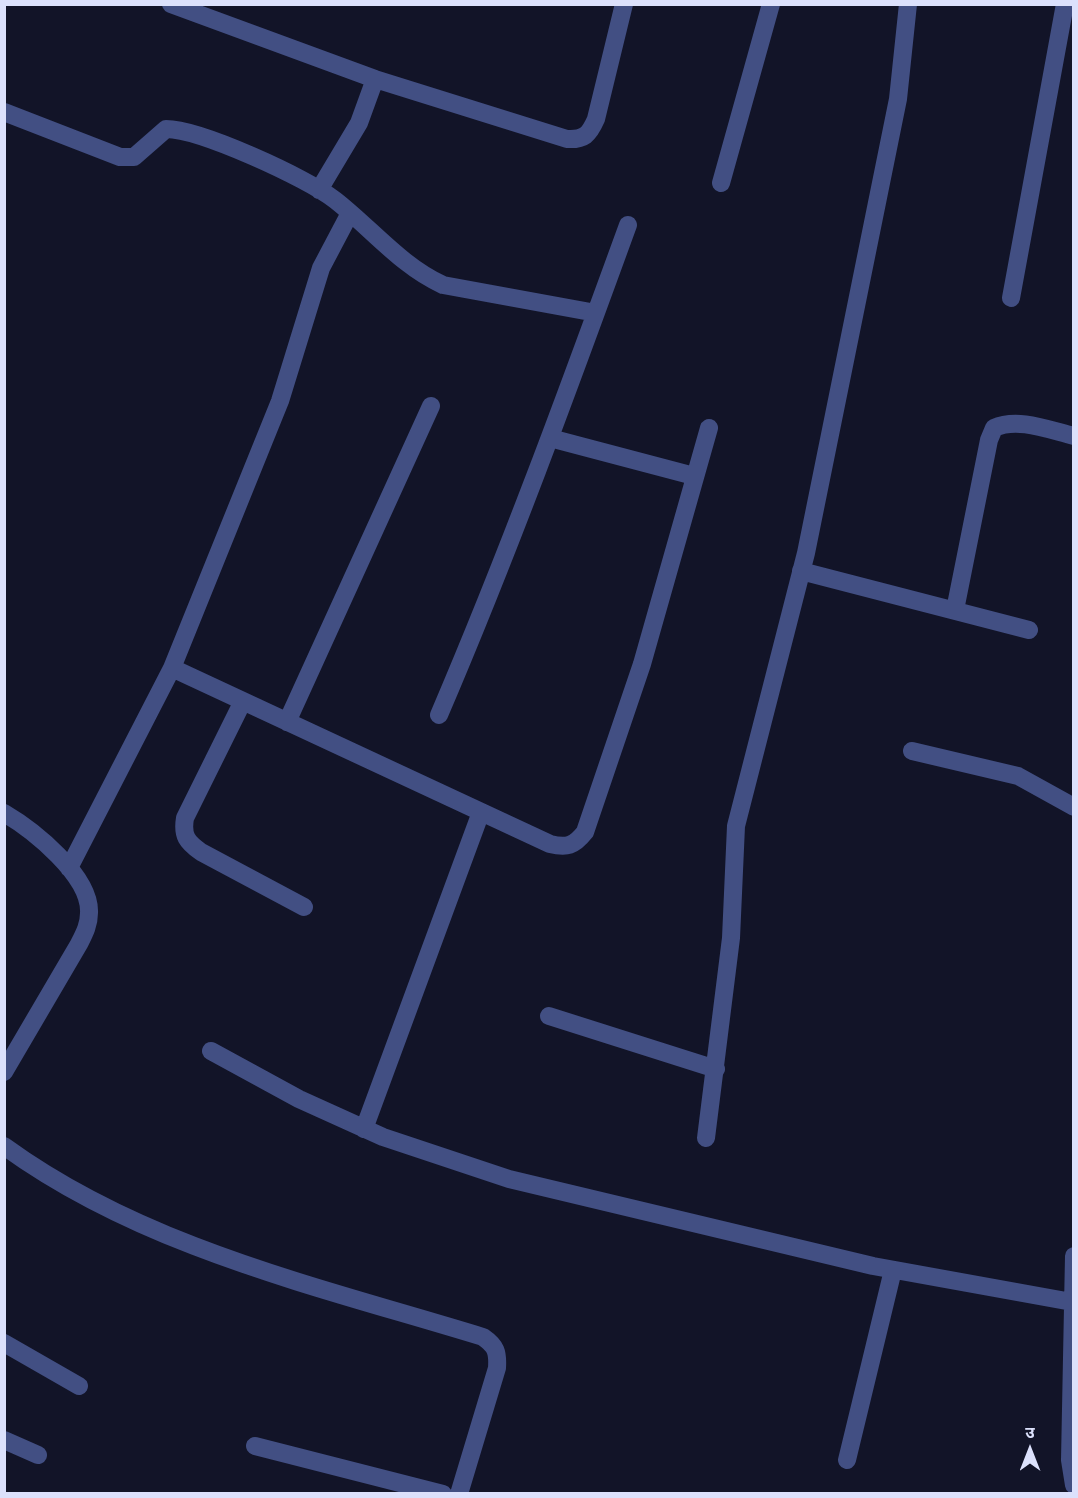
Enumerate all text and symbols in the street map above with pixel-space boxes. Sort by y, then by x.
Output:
north arrow [1000,1420,1060,1480]
text: उ [1025,1422,1035,1442]

